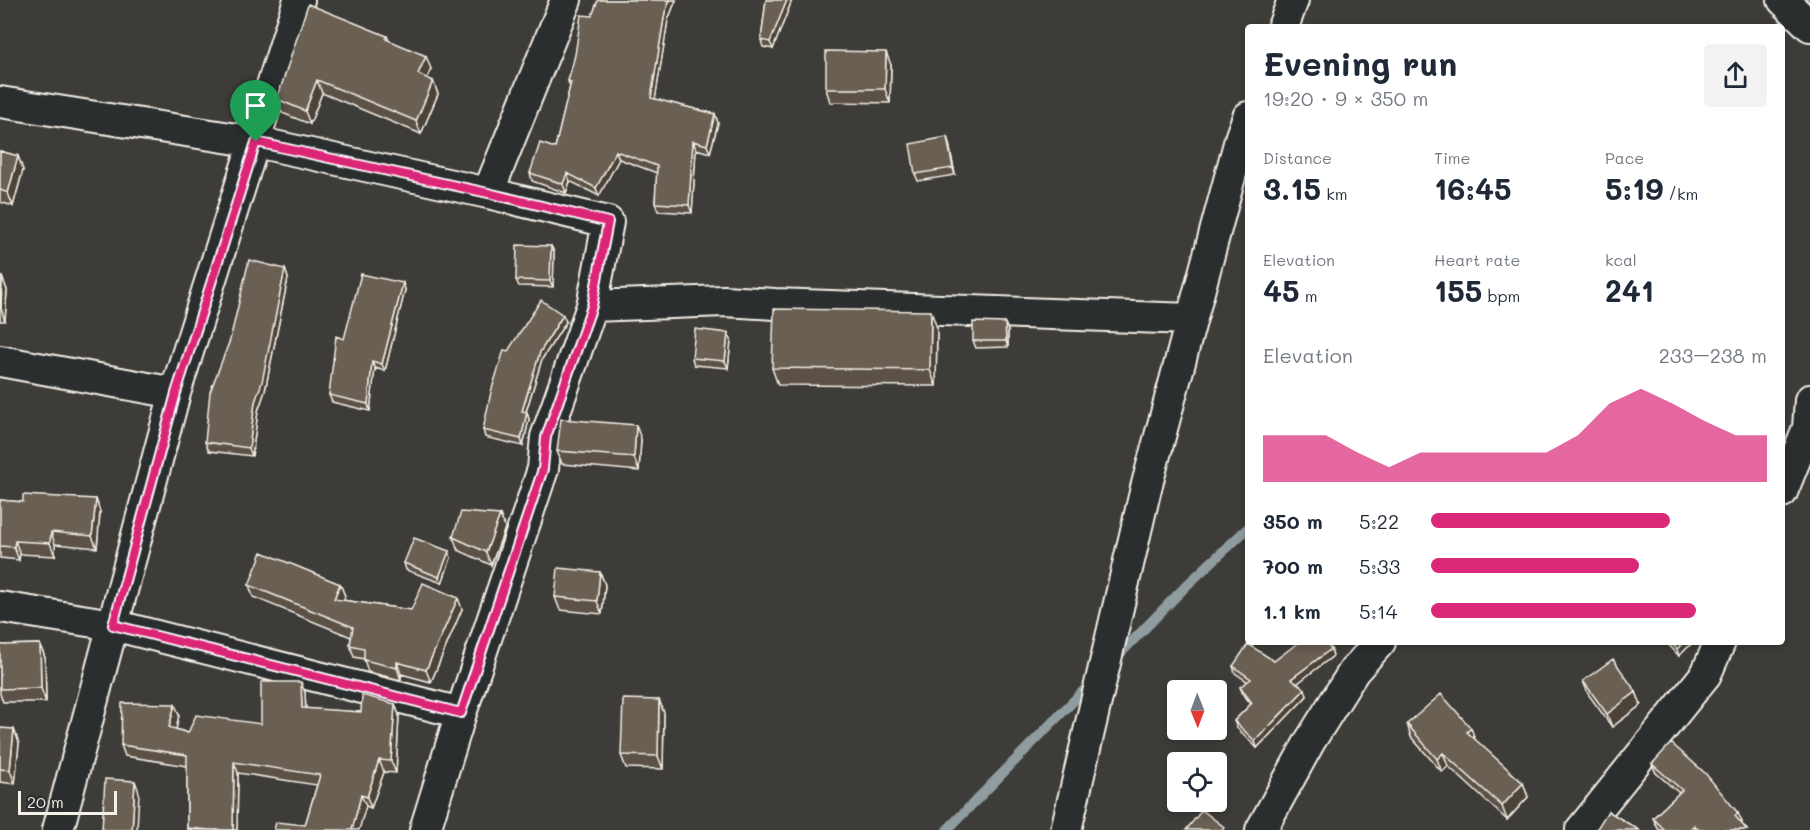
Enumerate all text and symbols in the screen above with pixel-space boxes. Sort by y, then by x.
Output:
text: Evening run [1263,41,1457,84]
button: share [1704,44,1767,107]
pin [230,80,281,142]
text: 19:20 · 9 × 350 m [1263,85,1428,111]
icon: arrive [239,89,272,122]
text: Distance [1263,147,1332,168]
text: Time [1434,147,1470,168]
text: Pace [1605,147,1644,168]
text: 3.15 [1263,168,1321,208]
text: 16:45 [1434,168,1512,208]
text: 5:19 [1605,168,1663,208]
text: km [1321,183,1347,204]
text: /km [1663,183,1698,204]
text: Elevation [1263,249,1335,270]
text: Heart rate [1434,249,1520,270]
text: kcal [1605,249,1637,270]
text: 45 [1263,270,1300,310]
text: 155 [1434,270,1482,310]
text: 241 [1605,270,1654,310]
text: m [1300,285,1317,306]
text: bpm [1482,285,1520,306]
text: Elevation [1263,342,1353,368]
text: 233–238 m [1659,342,1767,368]
text: 350 m [1263,508,1323,534]
text: 5:22 [1359,508,1399,534]
text: 700 m [1263,553,1323,579]
text: 5:33 [1359,553,1400,579]
text: 1.1 km [1263,598,1321,624]
text: 5:14 [1359,598,1398,624]
north arrow [1167,680,1227,740]
map controls [1167,680,1227,812]
button: locate [1167,752,1227,812]
scale bar [18,788,117,816]
text: 20 m [27,791,64,812]

